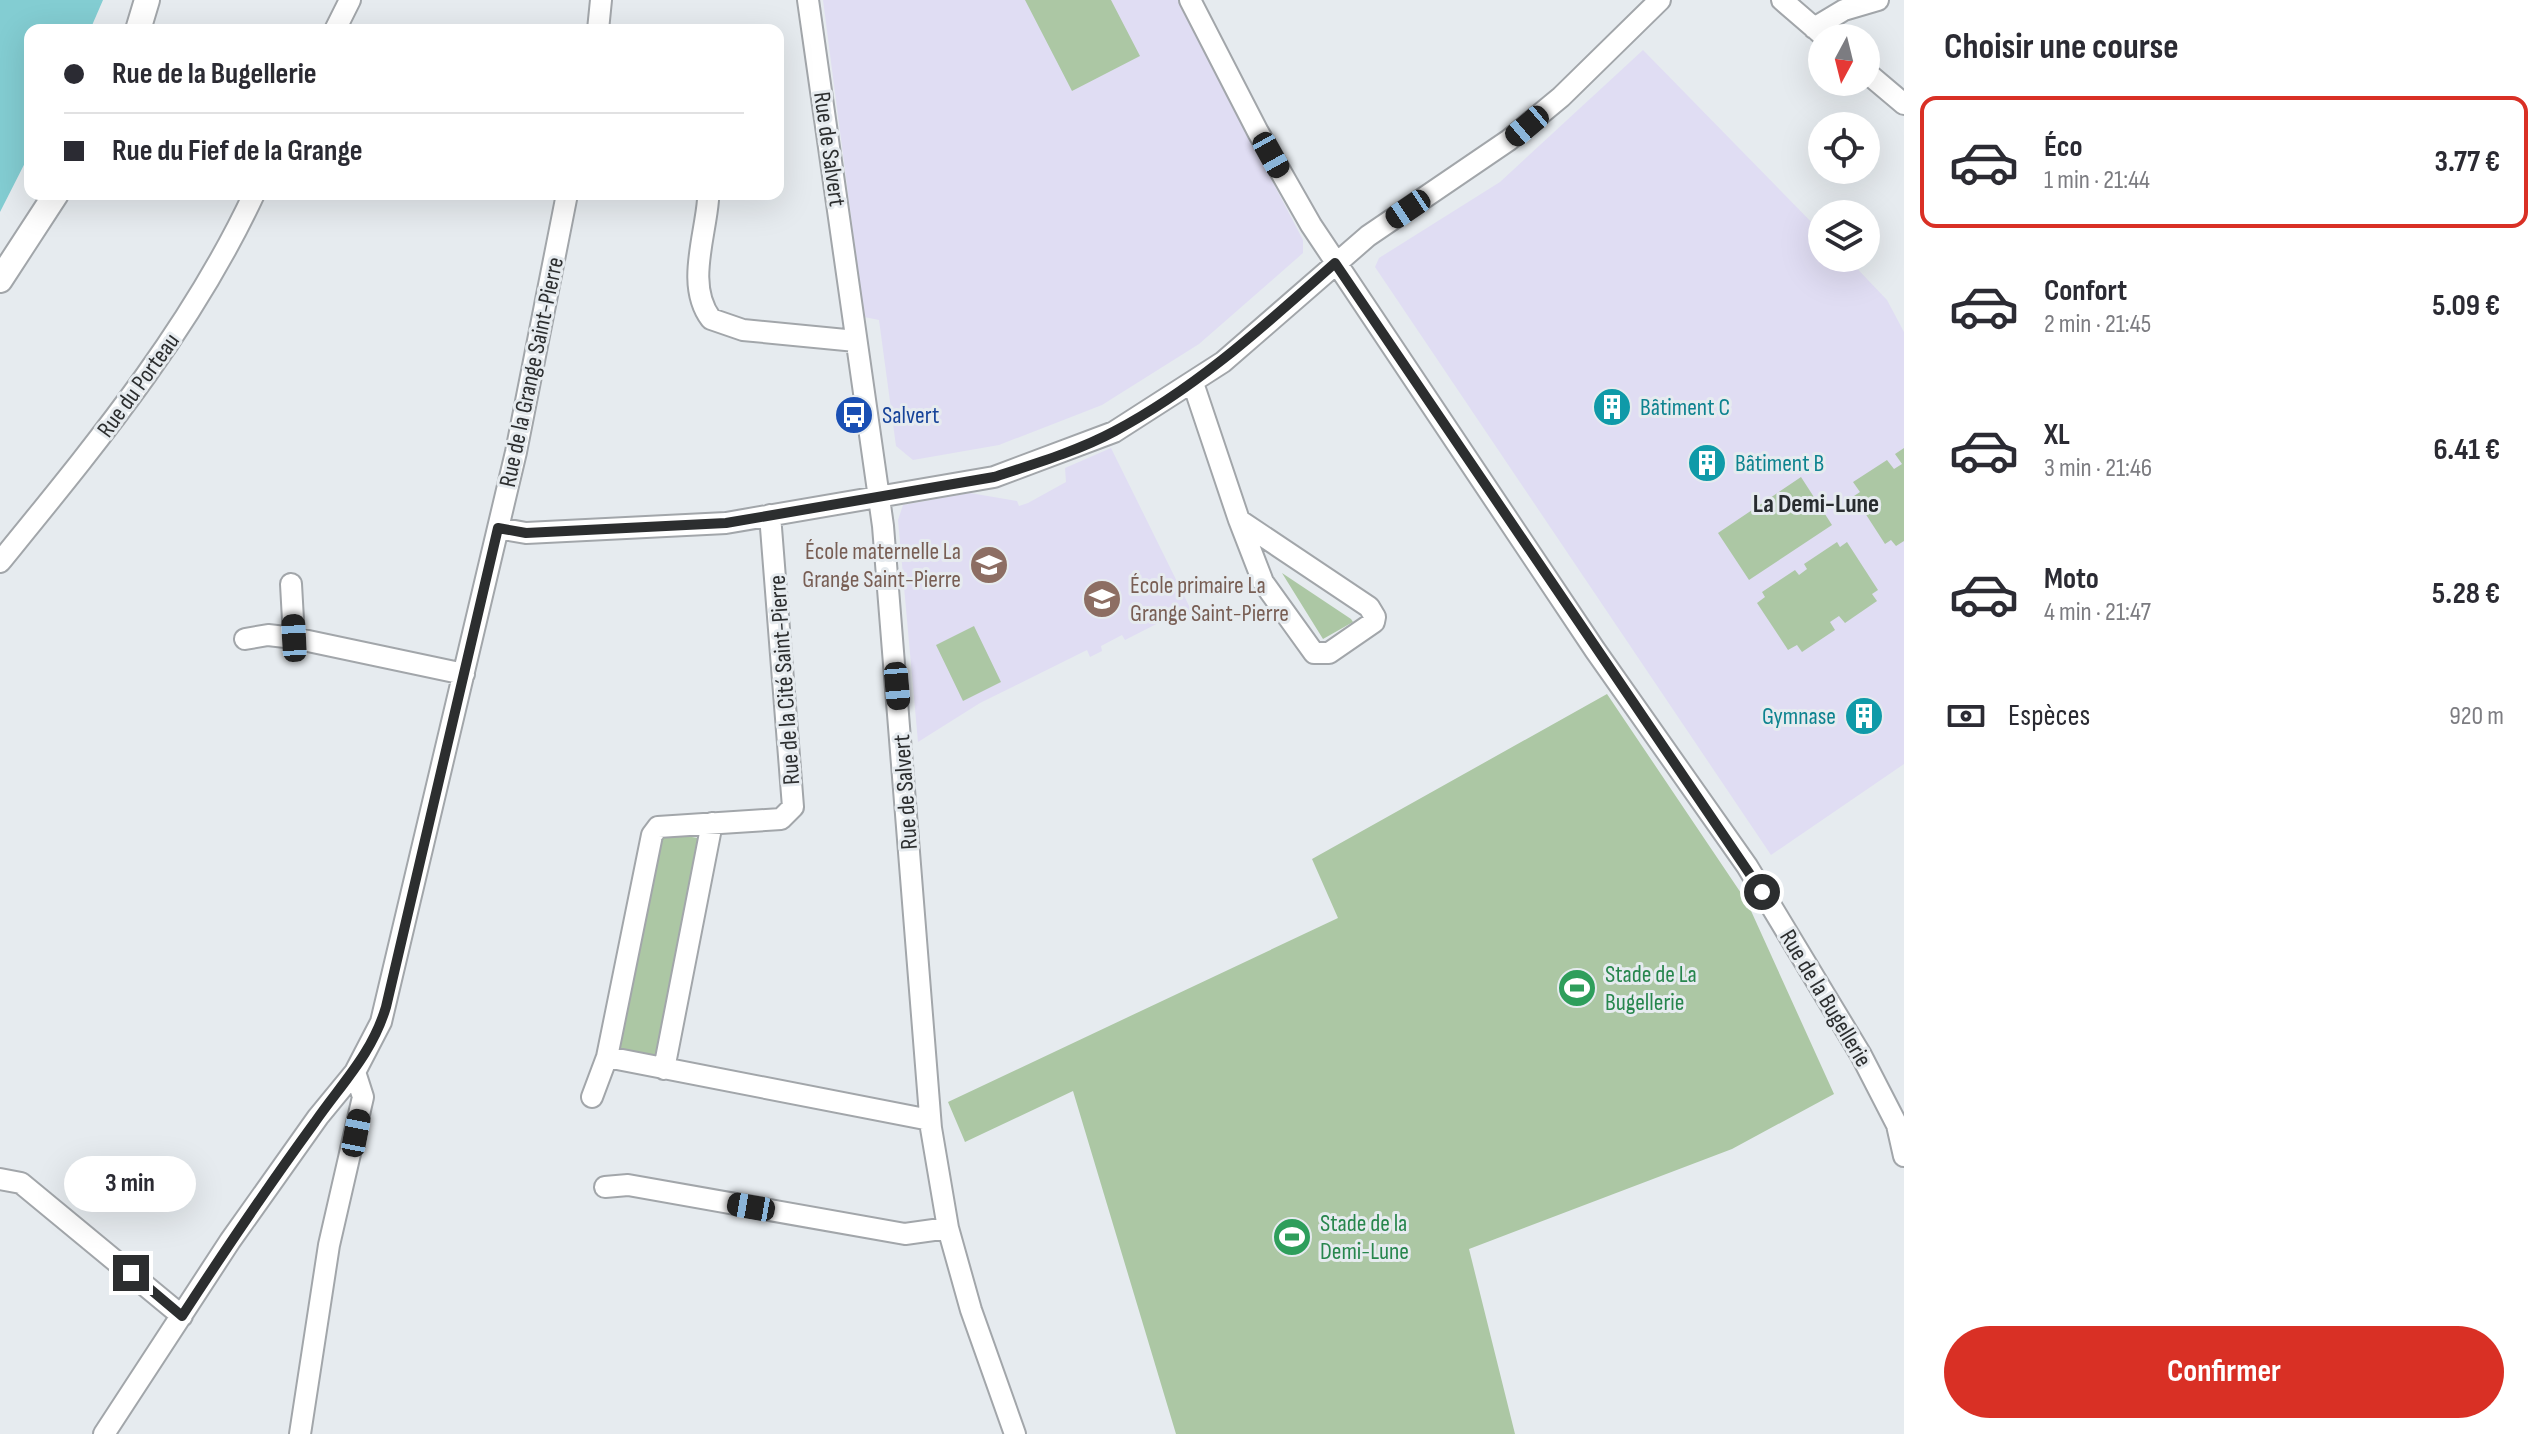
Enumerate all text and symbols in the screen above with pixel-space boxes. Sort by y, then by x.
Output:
north arrow [1808,24,1880,96]
map controls [1808,24,1880,272]
text: Choisir une course [1944,26,2179,69]
text: Rue de la Bugellerie [112,56,317,92]
street label: Rue de Salvert [807,90,852,208]
car [1501,101,1553,151]
button: locate [1808,112,1880,184]
icon: car [1948,126,2020,198]
car [1249,128,1293,182]
text: Éco [2044,129,2083,165]
text: Rue du Fief de la Grange [112,133,363,169]
text: 3.77 € [2435,144,2500,180]
text: 1 min · 21:44 [2044,165,2150,196]
car [1381,186,1435,232]
button: layers [1808,200,1880,272]
street label: Rue de la Grange Saint-Pierre [493,254,570,490]
icon: car [1948,270,2020,342]
text: Confort [2044,273,2127,309]
text: 5.09 € [2432,288,2500,324]
text: 2 min · 21:45 [2044,309,2151,340]
street label: Rue du Porteau [91,328,186,443]
building icon: Bâtiment C [1591,386,1633,428]
place label: Bâtiment C [1640,393,1730,422]
bus stop icon: Salvert [833,394,875,436]
place label: Salvert [882,401,939,430]
icon: car [1948,414,2020,486]
text: XL [2044,417,2070,453]
text: 6.41 € [2434,432,2500,468]
building icon: Bâtiment B [1686,442,1728,484]
place label: Bâtiment B [1735,449,1824,478]
text: 3 min · 21:46 [2044,453,2152,484]
district label: La Demi-Lune [1753,489,1879,520]
place label: École maternelle La Grange Saint-Pierre [802,537,961,594]
school or university icon: École maternelle La Grange Saint-Pierre [968,544,1010,586]
icon: car [1948,558,2020,630]
text: Moto [2044,561,2099,597]
place label: École primaire La Grange Saint-Pierre [1130,571,1289,628]
street label: Rue de la Cité Saint-Pierre [763,574,806,786]
text: 5.28 € [2432,576,2500,612]
school or university icon: École primaire La Grange Saint-Pierre [1081,578,1123,620]
text: 4 min · 21:47 [2044,597,2151,628]
car [281,613,307,663]
car [883,661,911,711]
icon: cash [1944,694,1988,738]
building icon: Gymnase [1843,695,1885,737]
text: Espèces [2008,698,2090,734]
text: 920 m [2449,701,2504,732]
place label: Gymnase [1762,702,1836,731]
street label: Rue de Salvert [887,733,924,850]
route start [1744,874,1780,910]
street label: Rue de la Bugellerie [1773,924,1878,1072]
place label: Stade de La Bugellerie [1605,960,1697,1017]
sports icon: Stade de La Bugellerie [1556,967,1598,1009]
car [340,1107,372,1159]
callout: 3 min [65,1157,197,1213]
text: 3 min [105,1168,155,1199]
car [725,1191,777,1223]
place label: Stade de la Demi-Lune [1320,1209,1409,1266]
sports icon: Stade de la Demi-Lune [1271,1216,1313,1258]
route end [113,1255,149,1291]
button: Confirmer [1944,1326,2504,1418]

